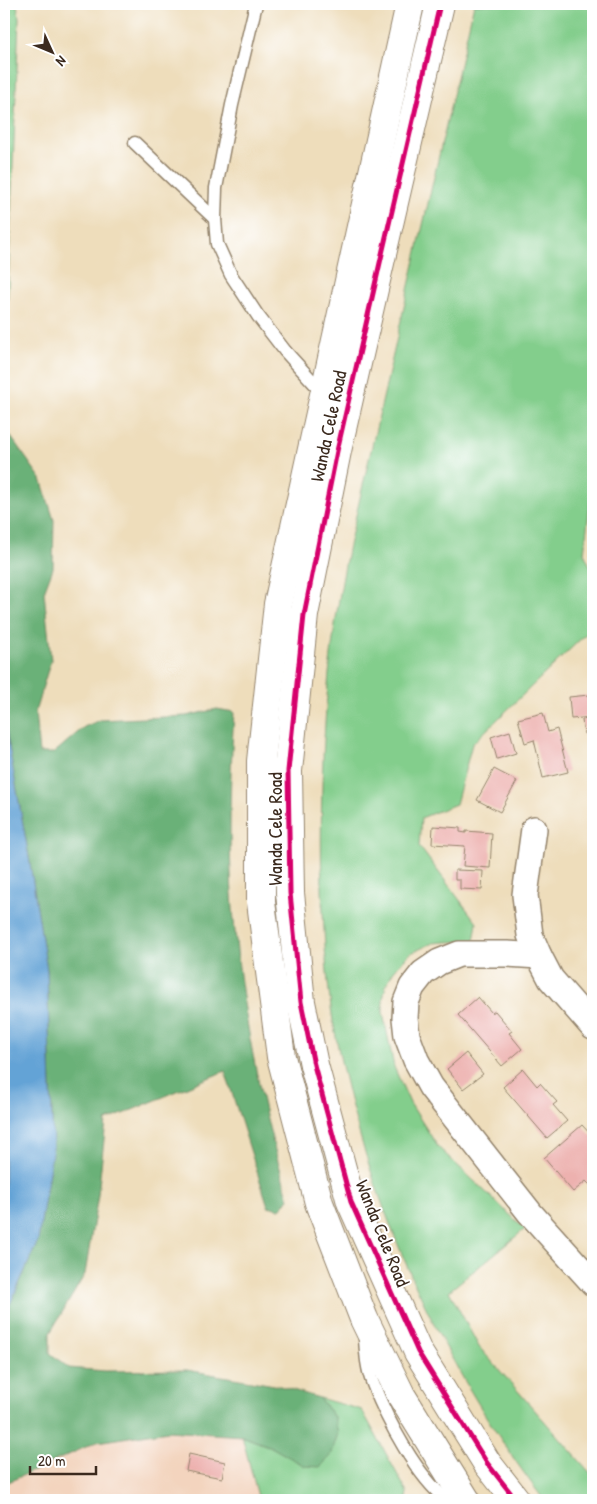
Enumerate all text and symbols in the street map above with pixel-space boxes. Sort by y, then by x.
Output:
north arrow [28,28,78,78]
text: N [52,52,71,71]
street label: Wanda Cele Road [304,367,353,484]
street label: Wanda Cele Road [262,772,288,886]
street label: Wanda Cele Road [350,1176,416,1291]
scale bar [30,1444,96,1476]
text: 20 m [38,1450,65,1471]

